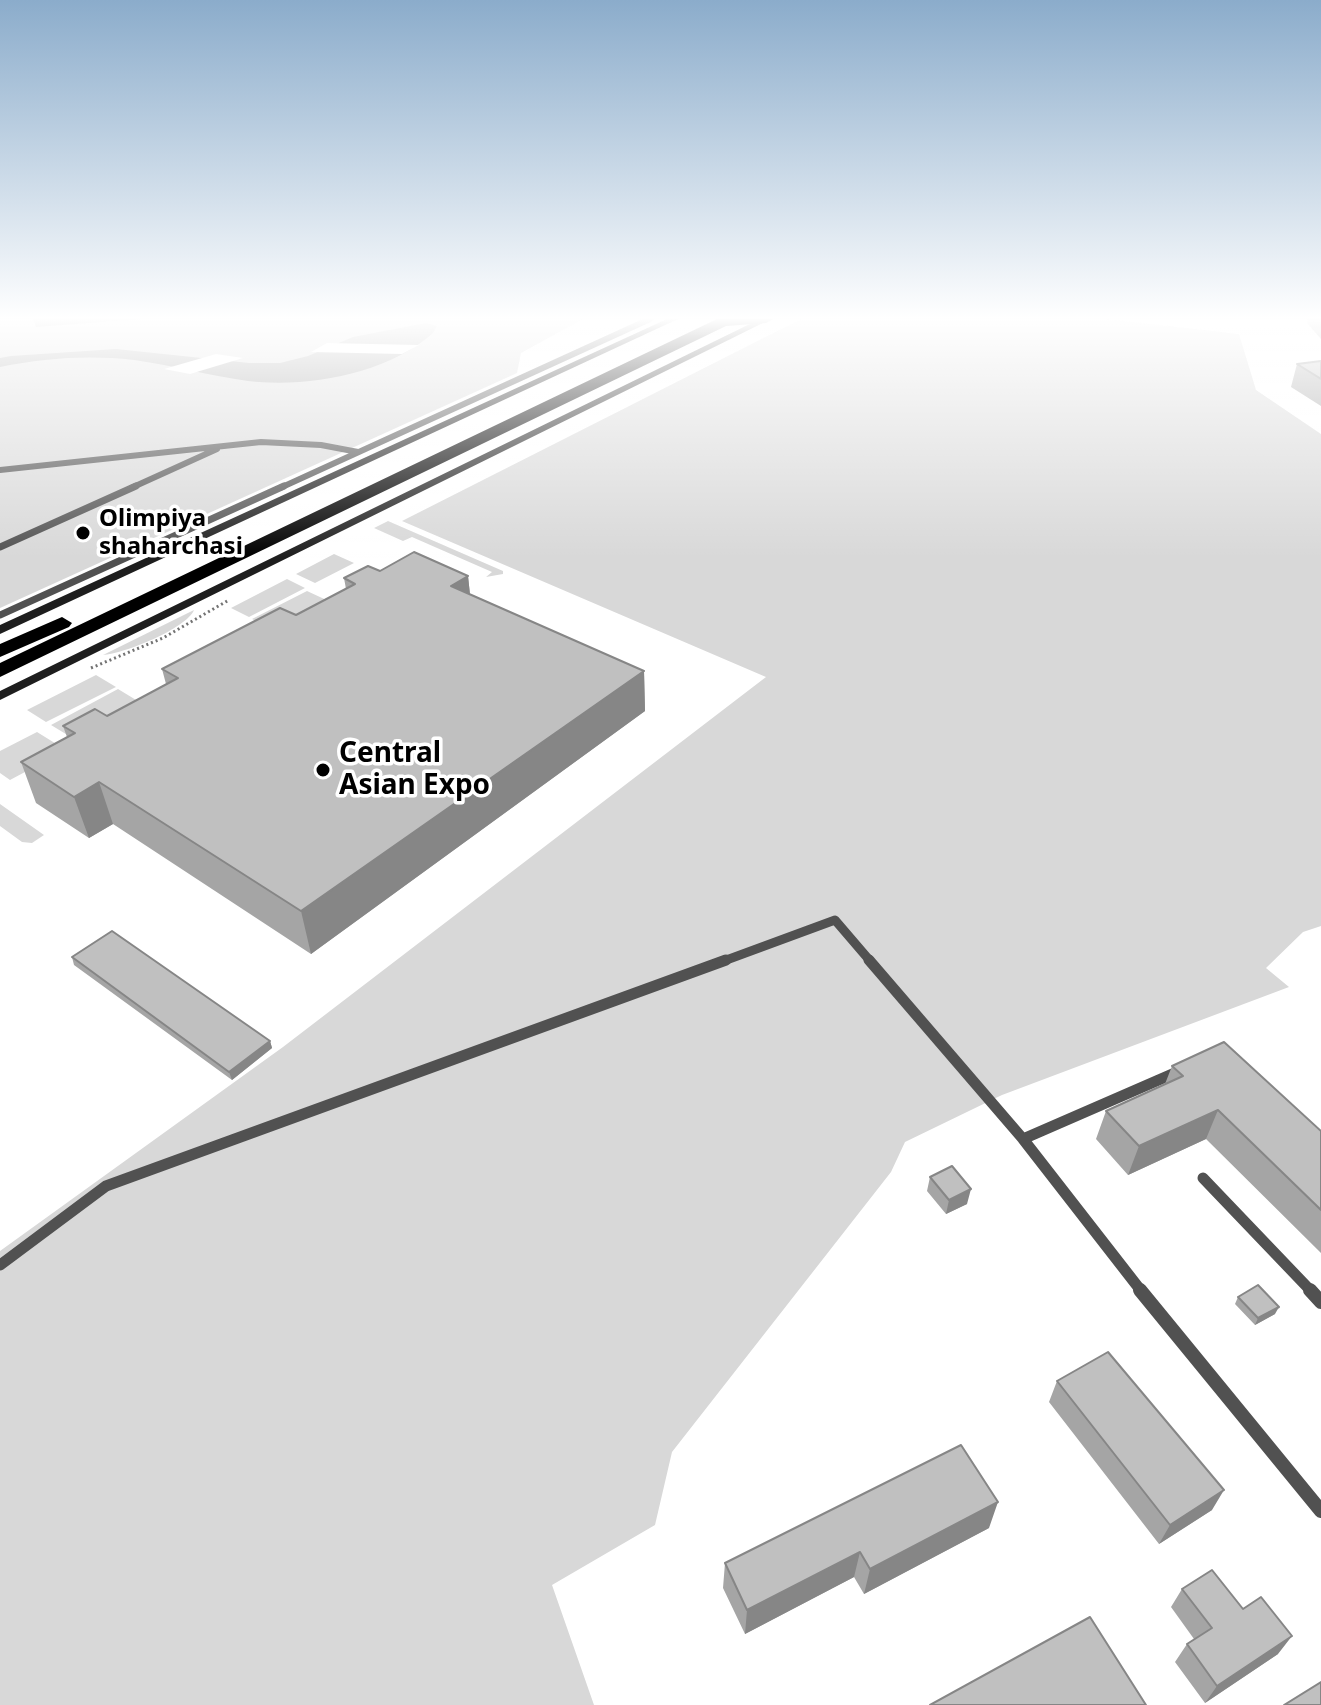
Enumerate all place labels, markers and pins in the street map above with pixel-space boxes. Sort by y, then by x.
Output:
place label: Olimpiya shaharchasi [99,505,243,561]
marker: Olimpiya shaharchasi [74,524,92,542]
place label: Central Asian Expo [339,737,490,803]
marker: Central Asian Expo [314,761,332,779]

